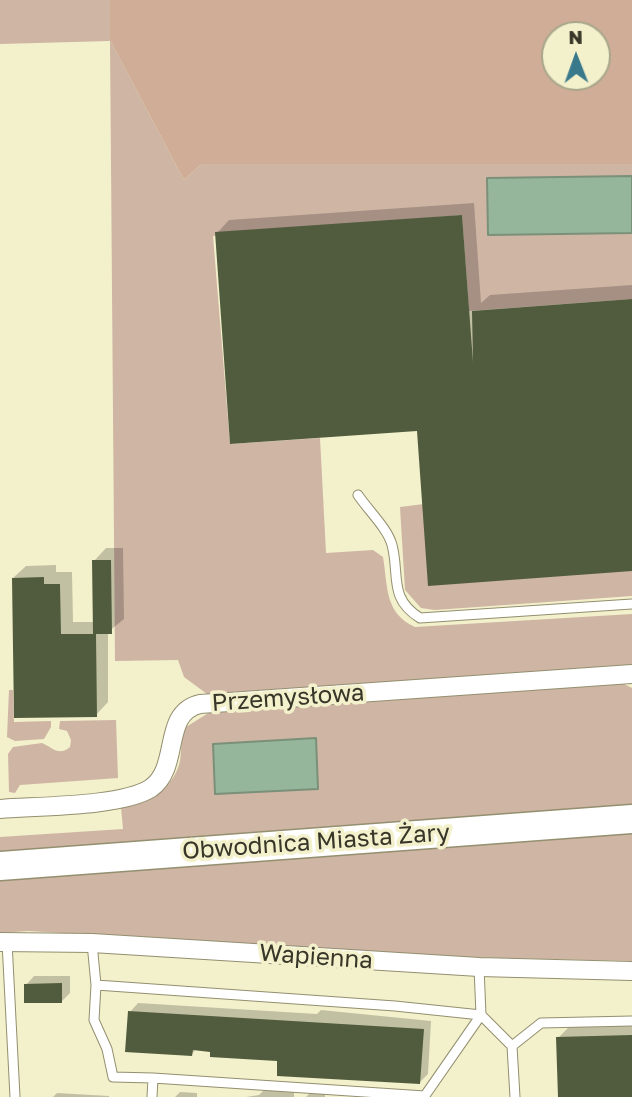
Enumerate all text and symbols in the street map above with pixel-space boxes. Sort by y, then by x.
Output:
north arrow [541,21,611,91]
text: N [568,25,583,48]
street label: Przemysłowa [211,678,365,718]
street label: Obwodnica Miasta Żary [181,818,451,866]
street label: Wapienna [258,939,374,975]

